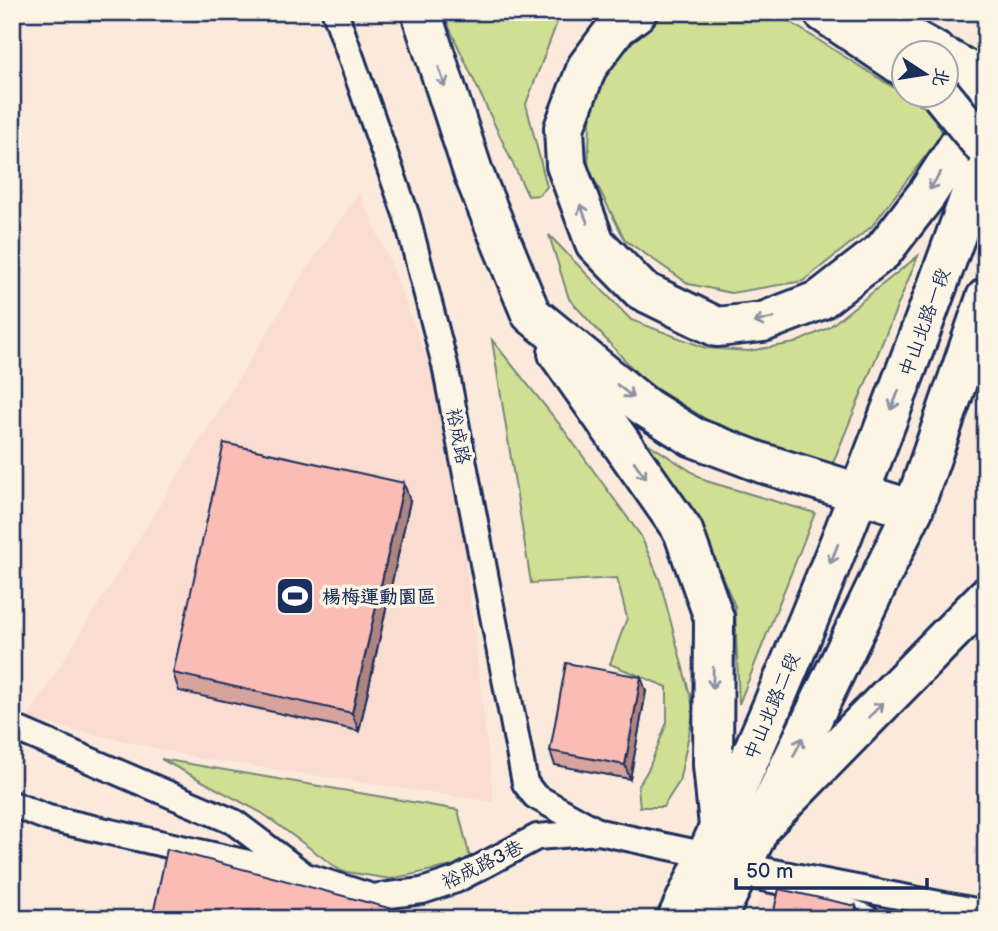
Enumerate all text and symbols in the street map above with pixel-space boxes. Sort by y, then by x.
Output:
north arrow [890,38,960,108]
one-way arrow [437,66,449,88]
text: 北 [927,66,953,89]
one-way arrow [928,171,943,190]
one-way arrow [577,204,590,226]
street label: 中山北路一段 [895,265,956,380]
one-way arrow [753,314,775,327]
one-way arrow [615,383,633,398]
one-way arrow [888,389,901,411]
street label: 裕成路 [441,406,474,466]
one-way arrow [633,460,647,479]
one-way arrow [826,543,839,565]
sports icon: 楊梅運動園區 [274,575,316,617]
place label: 楊梅運動園區 [322,586,436,609]
street label: 中山北路二段 [740,650,805,764]
one-way arrow [707,667,720,690]
one-way arrow [868,701,885,718]
one-way arrow [792,737,806,758]
street label: 裕成路3巷 [438,836,527,895]
scale bar [736,847,926,891]
text: 50 m [746,859,793,884]

